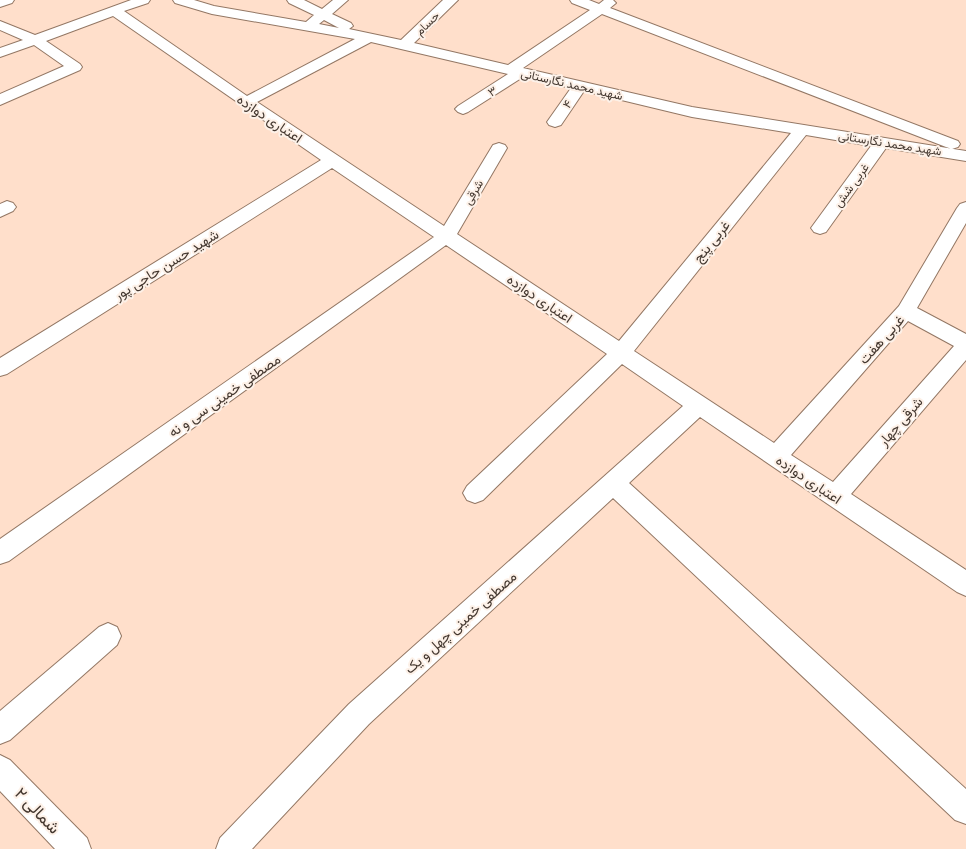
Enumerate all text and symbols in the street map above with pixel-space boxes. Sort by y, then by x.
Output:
street label: حسام [412,8,443,39]
street label: شهید محمد نگارستانی [519,65,624,104]
street label: ۳ [485,83,499,99]
street label: اعتباری دوازده [233,90,306,147]
street label: ۴ [559,97,575,111]
street label: شهید محمد نگارستانی [837,127,943,160]
street label: غربی شش [830,160,873,210]
street label: شرقی [460,177,487,208]
street label: غربی پنج [689,217,735,267]
street label: شهید حسن حاجی پور [110,225,222,305]
street label: اعتباری دوازده [503,270,576,327]
street label: غربی هفت [855,311,908,368]
street label: مصطفی خمینی سی و نه [165,350,284,441]
street label: شرقی چهار [873,393,927,451]
street label: اعتباری دوازده [772,451,845,508]
street label: مصطفی خمینی چهل و یک [401,567,521,678]
street label: شمالی ۲ [10,782,65,838]

